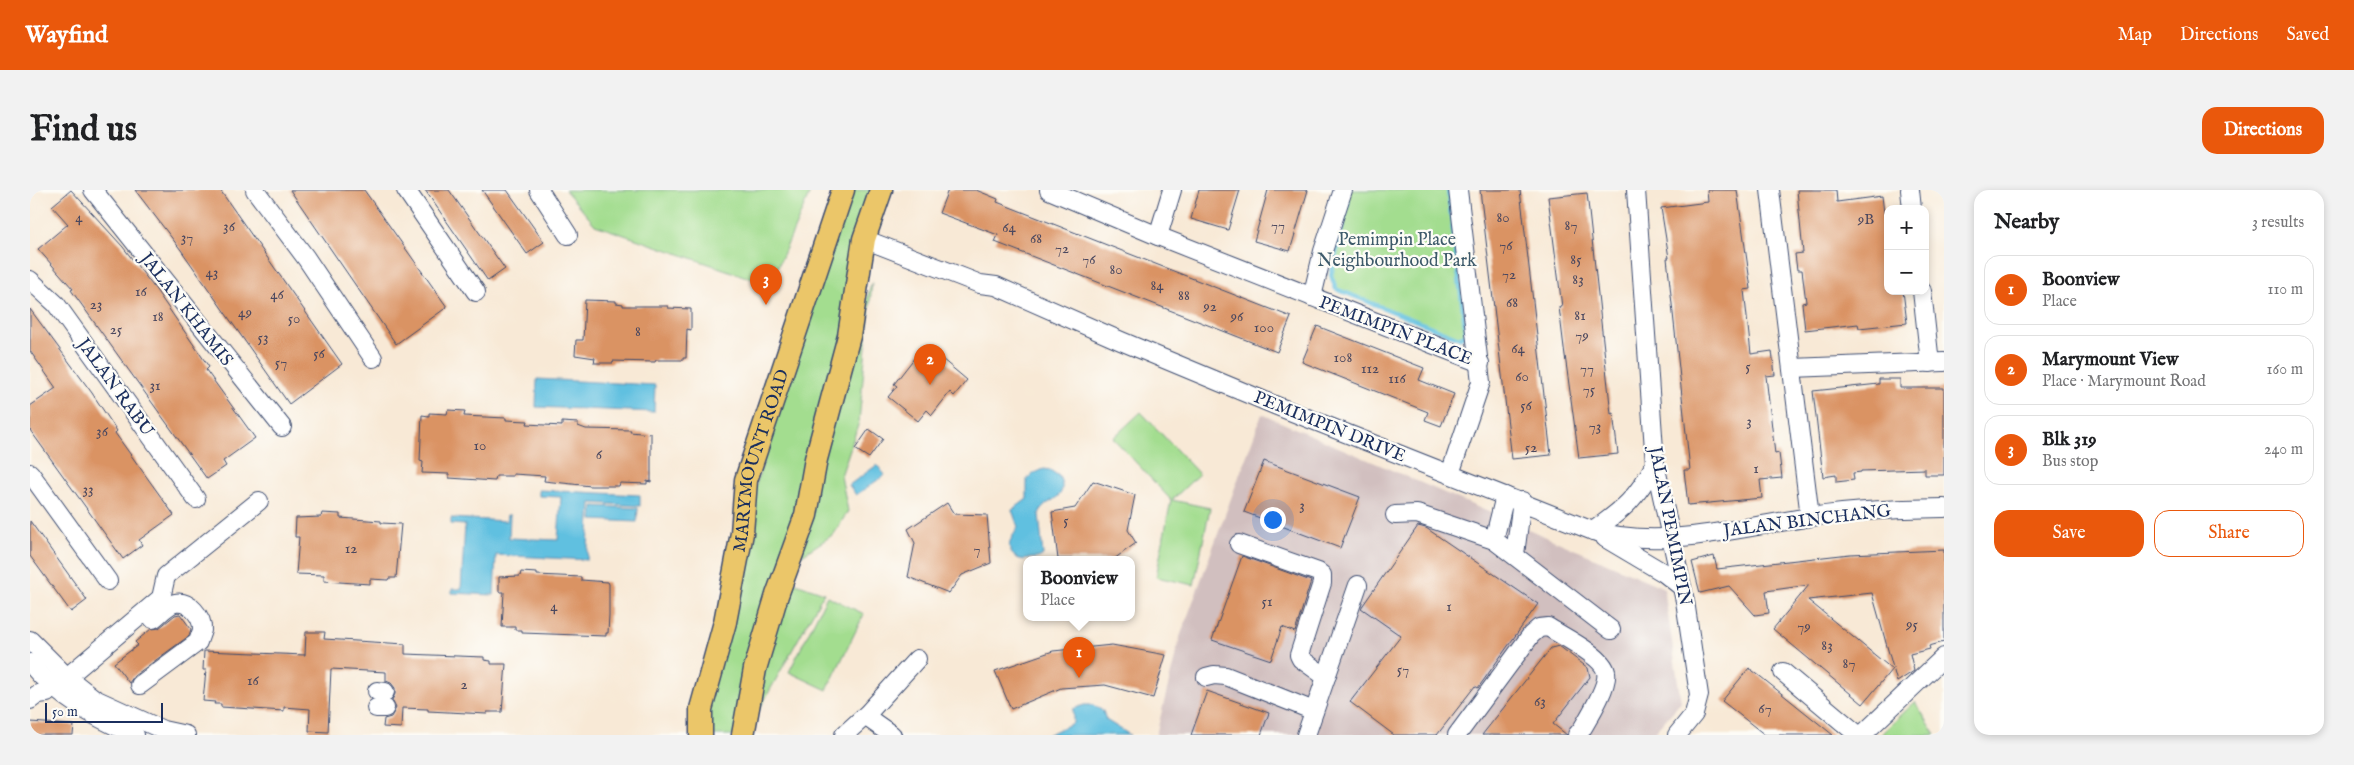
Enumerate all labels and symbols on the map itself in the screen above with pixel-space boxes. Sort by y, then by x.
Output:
house number: 4 [75,208,83,227]
house number: 80 [1496,208,1510,227]
house number: 9B [1857,210,1874,229]
house number: 77 [1271,216,1285,235]
house number: 87 [1565,216,1577,235]
house number: 36 [223,217,236,236]
house number: 64 [1002,218,1016,237]
house number: 37 [181,228,193,247]
house number: 68 [1030,229,1042,248]
park label: Pemimpin Place Neighbourhood Park [1317,229,1477,273]
house number: 76 [1499,236,1513,255]
house number: 72 [1055,239,1069,258]
street label: JALAN KHAMIS [133,247,237,371]
house number: 76 [1082,250,1096,269]
house number: 85 [1570,250,1582,269]
house number: 80 [1109,260,1123,279]
house number: 43 [206,263,218,282]
pin: 3 [750,264,782,305]
house number: 72 [1502,265,1516,284]
house number: 83 [1572,270,1584,289]
house number: 84 [1150,276,1164,295]
house number: 16 [135,282,148,301]
house number: 46 [270,285,285,304]
house number: 88 [1178,286,1190,305]
street label: PEMIMPIN PLACE [1315,292,1475,371]
house number: 68 [1506,293,1518,312]
house number: 23 [90,295,102,314]
house number: 92 [1202,297,1217,316]
house number: 49 [238,303,252,322]
house number: 81 [1574,306,1586,325]
house number: 18 [152,307,164,326]
house number: 96 [1230,307,1244,326]
house number: 50 [288,309,300,328]
house number: 100 [1254,318,1274,337]
house number: 25 [110,320,123,339]
house number: 8 [635,322,641,341]
house number: 79 [1575,326,1589,345]
house number: 53 [257,328,269,347]
street label: JALAN RABU [70,333,159,442]
house number: 64 [1511,339,1525,358]
house number: 56 [313,344,326,363]
pin: 2 [914,344,946,385]
house number: 108 [1334,348,1353,367]
house number: 57 [275,353,287,372]
house number: 5 [1745,357,1751,376]
house number: 112 [1361,359,1379,378]
house number: 77 [1580,359,1594,378]
street label: MARYMOUNT ROAD [729,366,795,554]
house number: 60 [1515,367,1529,386]
house number: 116 [1388,369,1406,388]
house number: 31 [149,376,161,395]
house number: 75 [1583,380,1596,399]
street label: PEMIMPIN DRIVE [1250,386,1409,468]
house number: 56 [1520,396,1533,415]
house number: 3 [1746,412,1752,431]
house number: 73 [1589,417,1601,436]
house number: 36 [96,422,109,441]
house number: 10 [474,436,486,455]
house number: 52 [1525,438,1537,457]
street label: JALAN PEMIMPIN [1642,443,1696,608]
house number: 6 [596,445,603,464]
house number: 1 [1753,459,1759,478]
house number: 33 [82,480,94,499]
house number: 3 [1299,496,1305,515]
street label: JALAN BINCHANG [1720,500,1893,543]
your location [1260,507,1286,533]
house number: 5 [1063,511,1069,530]
house number: 12 [345,539,357,558]
house number: 7 [973,540,981,559]
house number: 51 [1261,592,1273,611]
house number: 4 [550,597,558,616]
house number: 1 [1446,597,1452,616]
house number: 95 [1905,615,1919,634]
house number: 79 [1797,617,1811,636]
house number: 83 [1821,636,1833,655]
pin: 1 [1063,637,1095,678]
house number: 87 [1843,654,1855,673]
house number: 57 [1397,660,1409,679]
house number: 16 [247,671,260,690]
house number: 2 [460,675,468,694]
house number: 63 [1534,692,1546,711]
house number: 67 [1758,699,1772,718]
scale bar [45,700,162,723]

